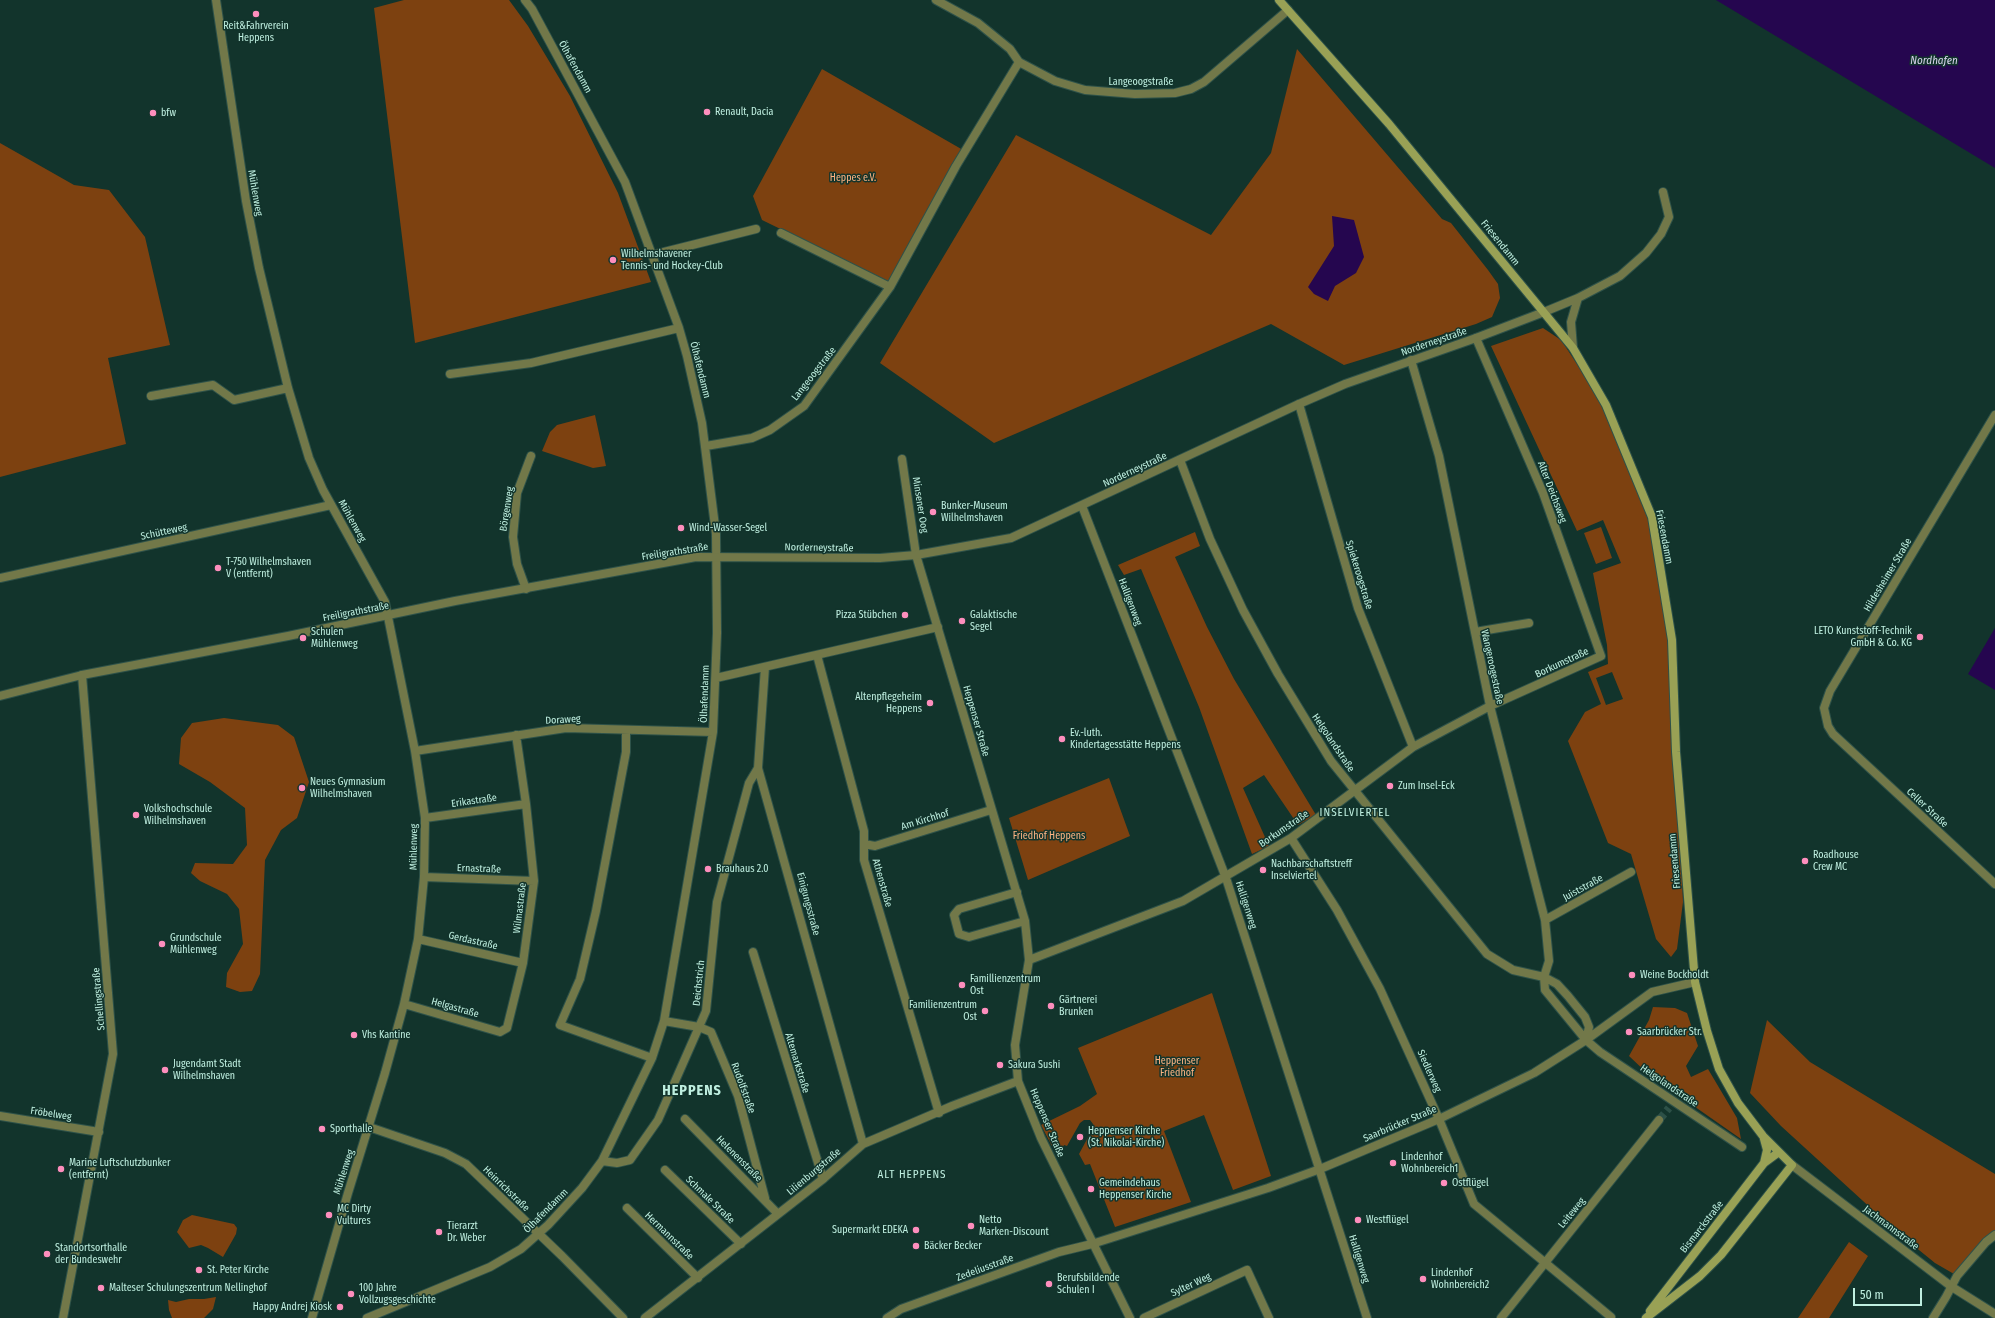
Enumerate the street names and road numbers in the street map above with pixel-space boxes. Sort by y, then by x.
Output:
street label: Ölhafendamm [556,39,594,95]
street label: Langeoogstraße [1108,76,1174,88]
street label: Mühlenweg [245,169,265,217]
street label: Friesendamm [1478,218,1522,268]
street label: Norderneystraße [1400,325,1468,359]
street label: Ölhafendamm [687,340,713,400]
street label: Langeoogstraße [789,345,839,403]
street label: Norderneystraße [1101,450,1169,490]
street label: Alter Deichsweg [1535,460,1569,524]
street label: Minsener Oog [910,476,930,534]
street label: Börgenweg [498,486,516,532]
street label: Mühlenweg [335,498,369,544]
street label: Friesendamm [1653,509,1675,565]
street label: Schütteweg [140,521,188,543]
street label: Hildesheimer Straße [1861,536,1915,614]
street label: Spiekeroogstraße [1343,539,1375,611]
street label: Freiligrathstraße [641,541,709,563]
street label: Norderneystraße [785,541,853,555]
street label: Halligenweg [1116,577,1144,627]
street label: Freiligrathstraße [322,600,390,624]
street label: Wangeroogestraße [1478,629,1506,705]
street label: Borkumstraße [1533,645,1591,681]
street label: Ölhafendamm [698,665,712,723]
street label: Heppenser Straße [960,684,992,758]
street label: Helgolandstraße [1309,712,1357,774]
street label: Doraweg [545,713,581,727]
street label: Celler Straße [1904,786,1950,830]
street label: Erikastraße [450,792,498,810]
street label: Am Kirchhof [900,807,950,833]
street label: Borkumstraße [1257,808,1311,850]
street label: Mühlenweg [408,824,420,870]
street label: Friesendamm [1667,833,1683,889]
street label: Athenstraße [869,857,895,909]
street label: Ernastraße [457,862,501,876]
street label: Einigungsstraße [794,871,822,937]
street label: Juiststraße [1561,872,1605,904]
street label: Halligenweg [1233,880,1259,930]
street label: Wilmastraße [511,882,529,934]
street label: Gerdastraße [447,930,499,952]
street label: Deichstrich [691,960,707,1006]
street label: Schellingstraße [90,967,108,1031]
street label: Helgastraße [430,995,480,1021]
street label: Altemarkstraße [782,1031,812,1095]
street label: Siedlerweg [1414,1048,1444,1094]
street label: Rudolfstraße [728,1061,758,1115]
street label: Helgolandstraße [1638,1062,1700,1110]
street label: Heppenser Straße [1027,1087,1067,1159]
street label: Saarbrücker Straße [1362,1103,1438,1145]
street label: Fröbelweg [30,1105,72,1123]
street label: Helenenstraße [714,1134,764,1184]
street label: Lilienburgstraße [785,1146,843,1198]
street label: Mühlenweg [331,1148,357,1196]
street label: Heinrichstraße [480,1164,532,1214]
street label: Schmale Straße [683,1174,737,1226]
street label: Ölhafendamm [521,1186,571,1236]
street label: Leiteweg [1556,1195,1588,1231]
street label: Bismarckstraße [1678,1199,1726,1255]
street label: Jachmannstraße [1861,1203,1921,1253]
street label: Hermannstraße [642,1210,696,1262]
street label: Halligenweg [1346,1234,1372,1284]
street label: Zedeliusstraße [955,1252,1015,1284]
street label: Sylter Weg [1169,1270,1213,1300]

